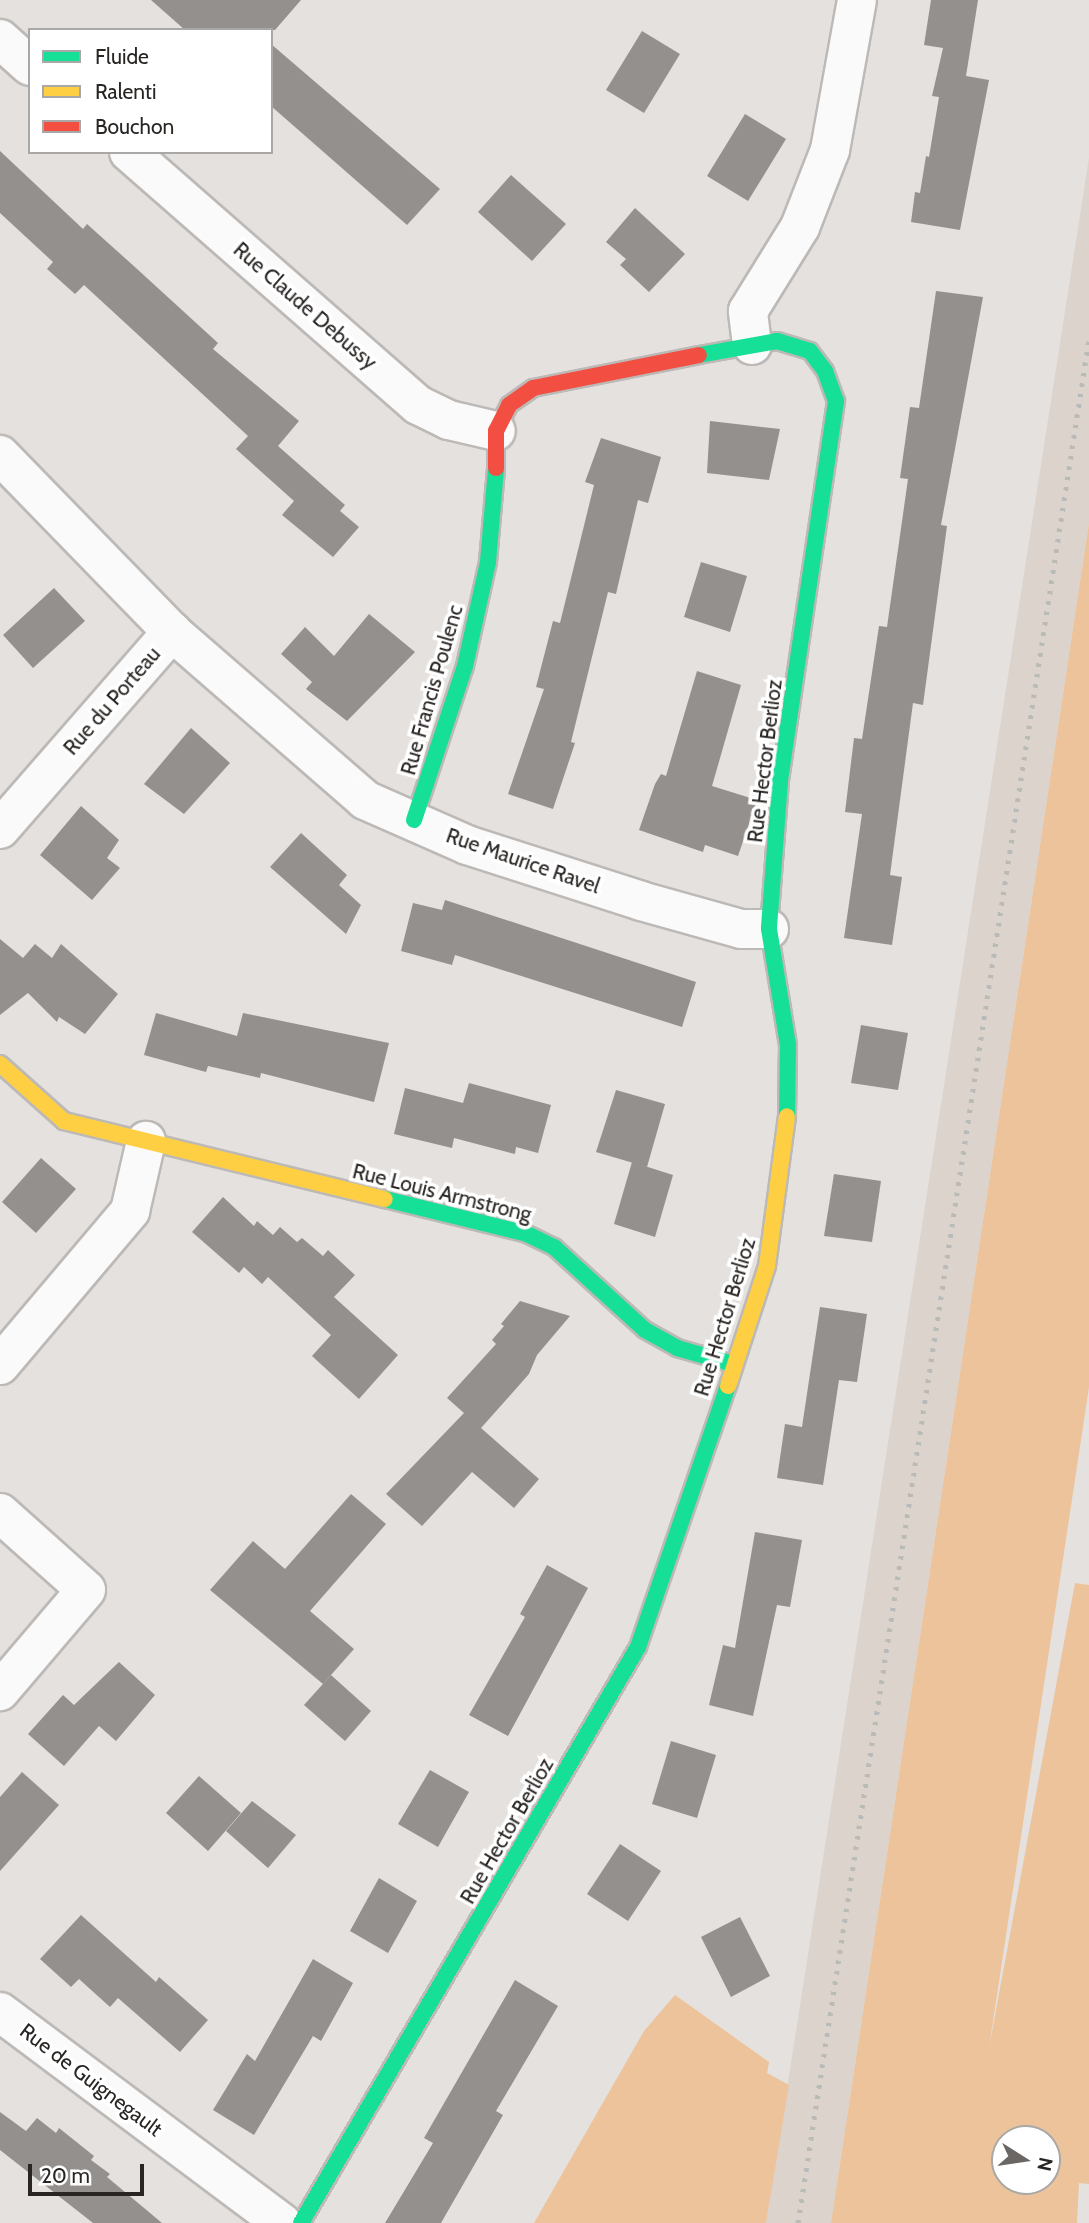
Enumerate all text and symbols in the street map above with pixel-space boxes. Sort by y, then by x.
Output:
legend [28,28,273,154]
text: Fluide [95,44,149,69]
text: Ralenti [95,79,156,104]
text: Bouchon [95,114,174,139]
street label: Rue Claude Debussy [228,237,382,375]
street label: Rue Francis Poulenc [396,602,468,778]
street label: Rue du Porteau [58,642,166,760]
street label: Rue Hector Berlioz [742,678,788,844]
street label: Rue Maurice Ravel [443,823,603,899]
street label: Rue Louis Armstrong [350,1159,534,1227]
street label: Rue Hector Berlioz [689,1235,761,1399]
street label: Rue Hector Berlioz [455,1754,559,1908]
street label: Rue de Guignegault [15,2018,167,2142]
north arrow [991,2125,1061,2195]
scale bar [32,2150,147,2194]
text: N [1032,2155,1058,2173]
text: 20 m [41,2163,90,2188]

